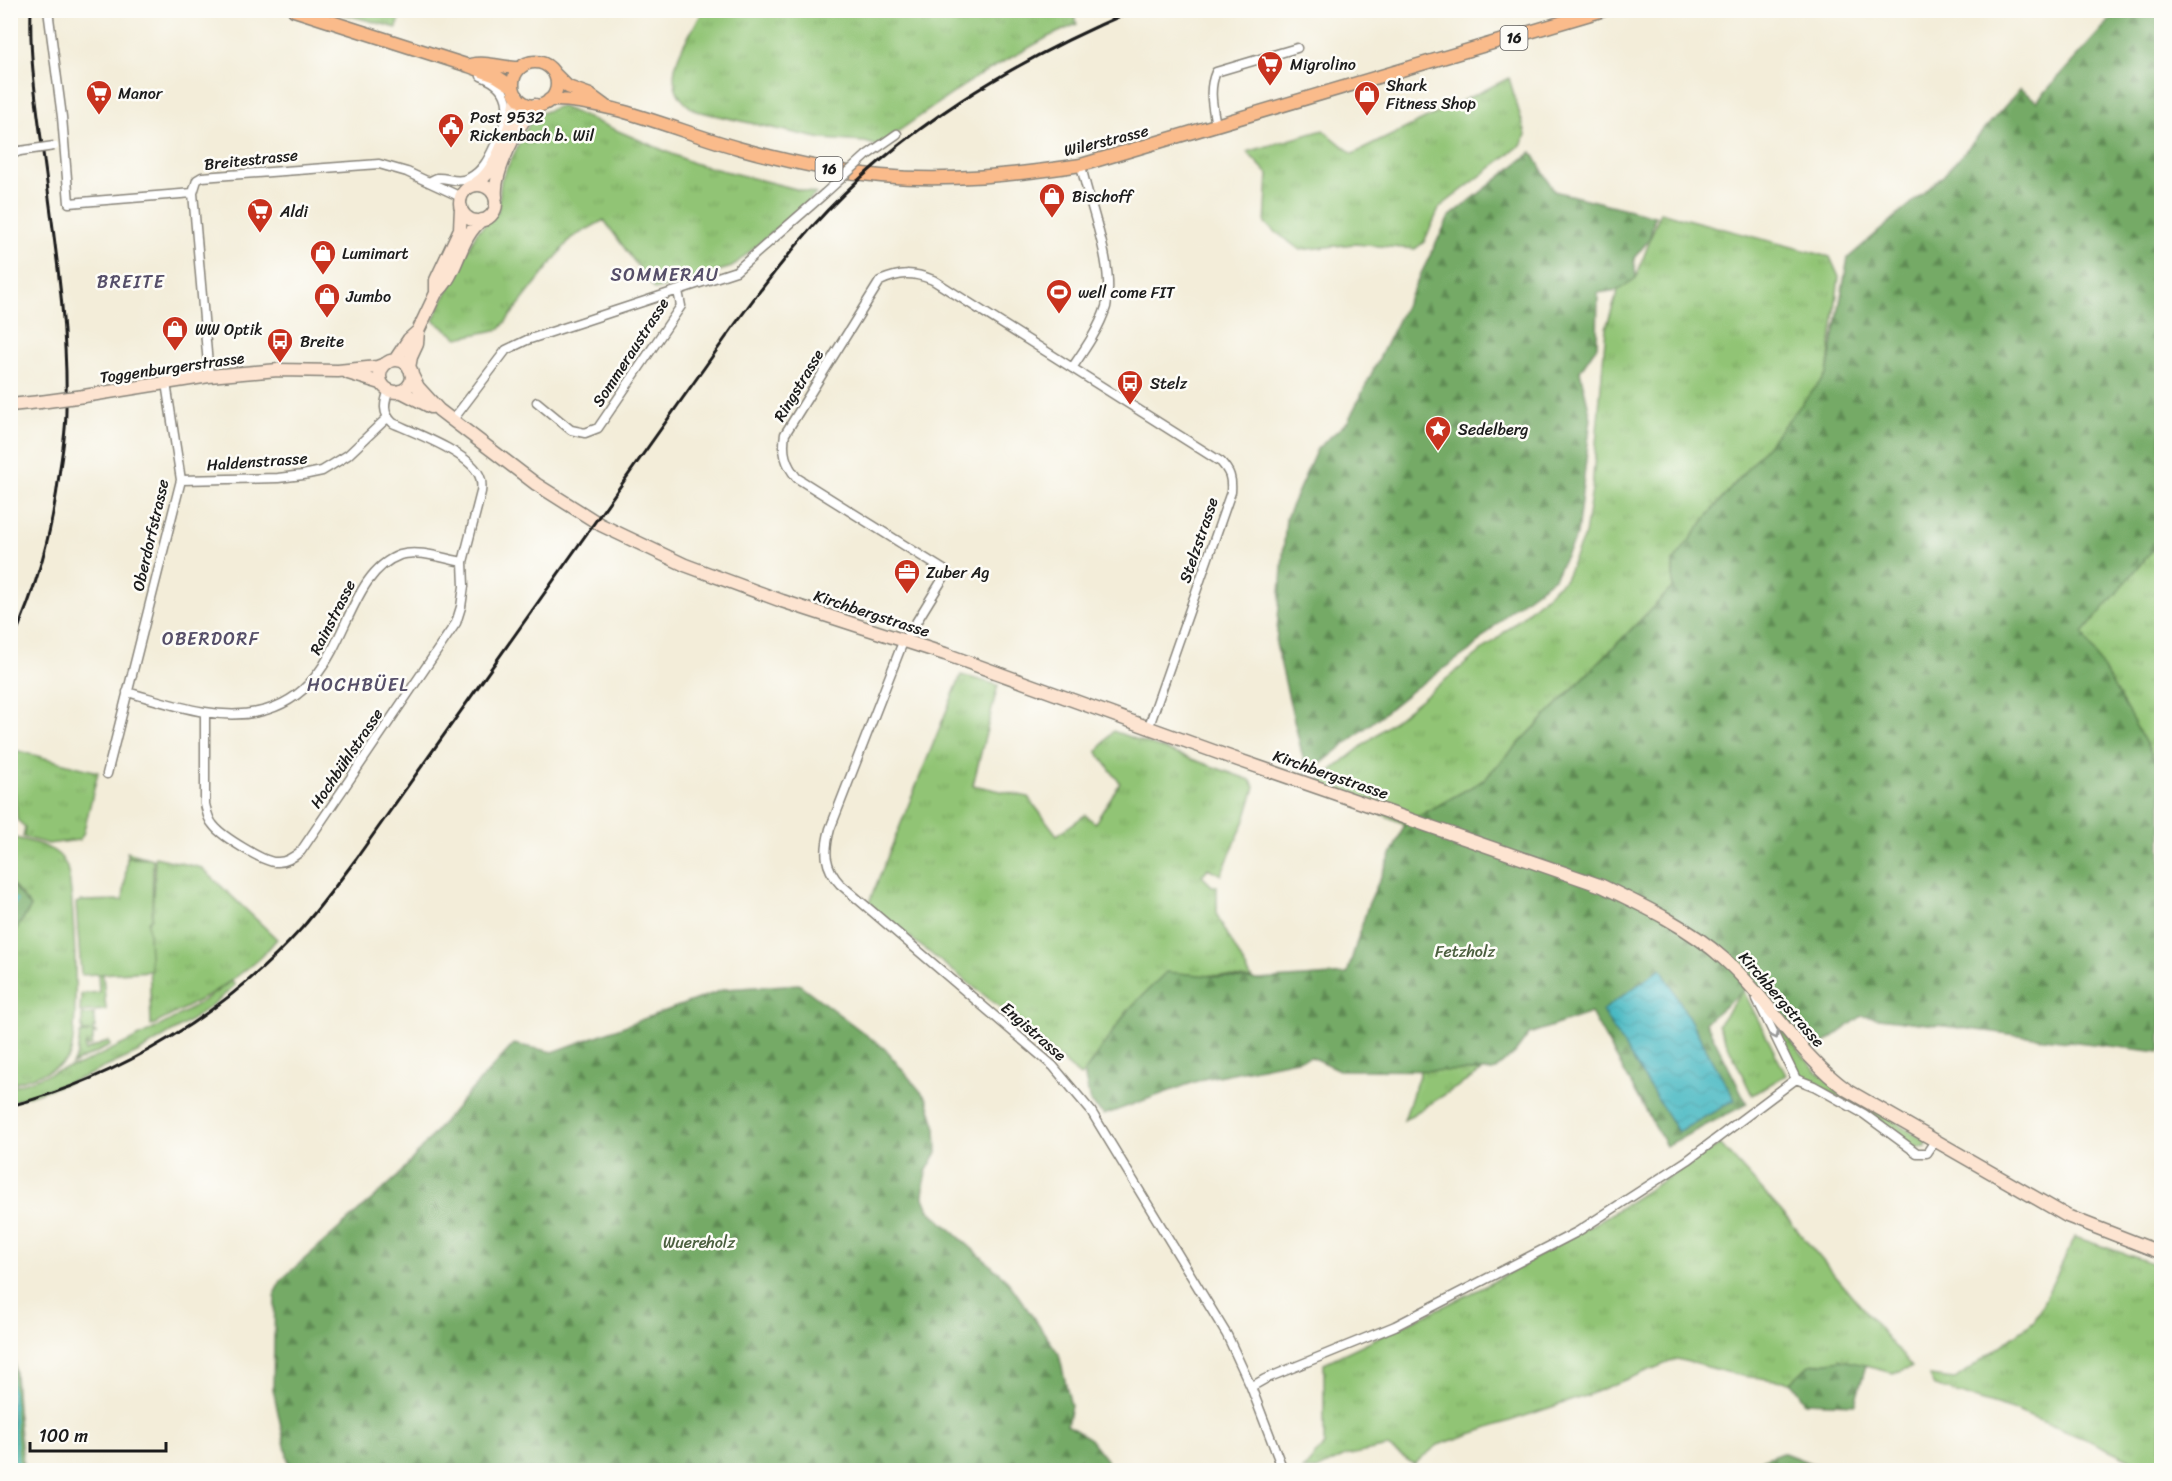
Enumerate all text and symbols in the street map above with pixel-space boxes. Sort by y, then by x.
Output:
road number: 16 [1500,26,1528,50]
supermarket icon: Migrolino [1255,49,1285,87]
place label: Migrolino [1290,50,1356,79]
place label: Shark Fitness Shop [1386,71,1476,118]
supermarket icon: Manor [84,78,114,116]
place label: Manor [118,79,164,108]
shop icon: Shark Fitness Shop [1352,79,1382,117]
place label: Post 9532 Rickenbach b. Wil [470,103,594,150]
public building icon: Post 9532 Rickenbach b. Wil [436,111,466,149]
street label: Wilerstrasse [1061,116,1152,165]
street label: Breitestrasse [203,140,299,179]
road number: 16 [816,157,842,181]
shop icon: Bischoff [1037,181,1067,219]
place label: Bischoff [1072,182,1135,211]
supermarket icon: Aldi [245,196,275,234]
place label: Aldi [279,197,308,226]
shop icon: Lumimart [308,238,338,276]
place label: Lumimart [342,239,409,268]
district label: SOMMERAU [611,259,719,291]
district label: BREITE [97,266,165,298]
sports icon: well come FIT [1044,277,1074,315]
place label: well come FIT [1078,278,1176,307]
shop icon: Jumbo [312,281,342,319]
place label: Jumbo [345,282,391,311]
street label: Sommeraustrasse [584,292,677,413]
shop icon: WW Optik [160,314,190,352]
place label: WW Optik [195,315,263,344]
bus stop icon: Breite [265,326,295,364]
place label: Breite [300,327,344,356]
street label: Toggenburgerstrasse [98,343,246,392]
street label: Ringstrasse [765,343,832,427]
bus stop icon: Stelz [1115,368,1145,406]
place label: Stelz [1150,369,1188,398]
place icon: Sedelberg [1423,414,1453,452]
place label: Sedelberg [1458,415,1528,444]
street label: Haldenstrasse [206,444,309,479]
street label: Oberdorfstrasse [124,476,177,594]
street label: Stelzstrasse [1170,493,1227,587]
office icon: Zuber Ag [892,557,922,595]
place label: Zuber Ag [926,558,990,587]
street label: Rainstrasse [301,574,364,660]
street label: Kirchbergstrasse [810,581,934,646]
district label: OBERDORF [162,623,260,655]
district label: HOCHBÜEL [307,669,409,701]
street label: Hochbühlstrasse [302,702,391,815]
street label: Kirchbergstrasse [1269,741,1393,808]
park label: Fetzholz [1435,937,1495,966]
street label: Kirchbergstrasse [1731,944,1832,1054]
street label: Engistrasse [994,994,1074,1069]
one-way arrow [1768,1029,1780,1040]
park label: Wuereholz [663,1228,735,1257]
scale bar [30,1415,166,1453]
text: 100 m [39,1420,88,1452]

